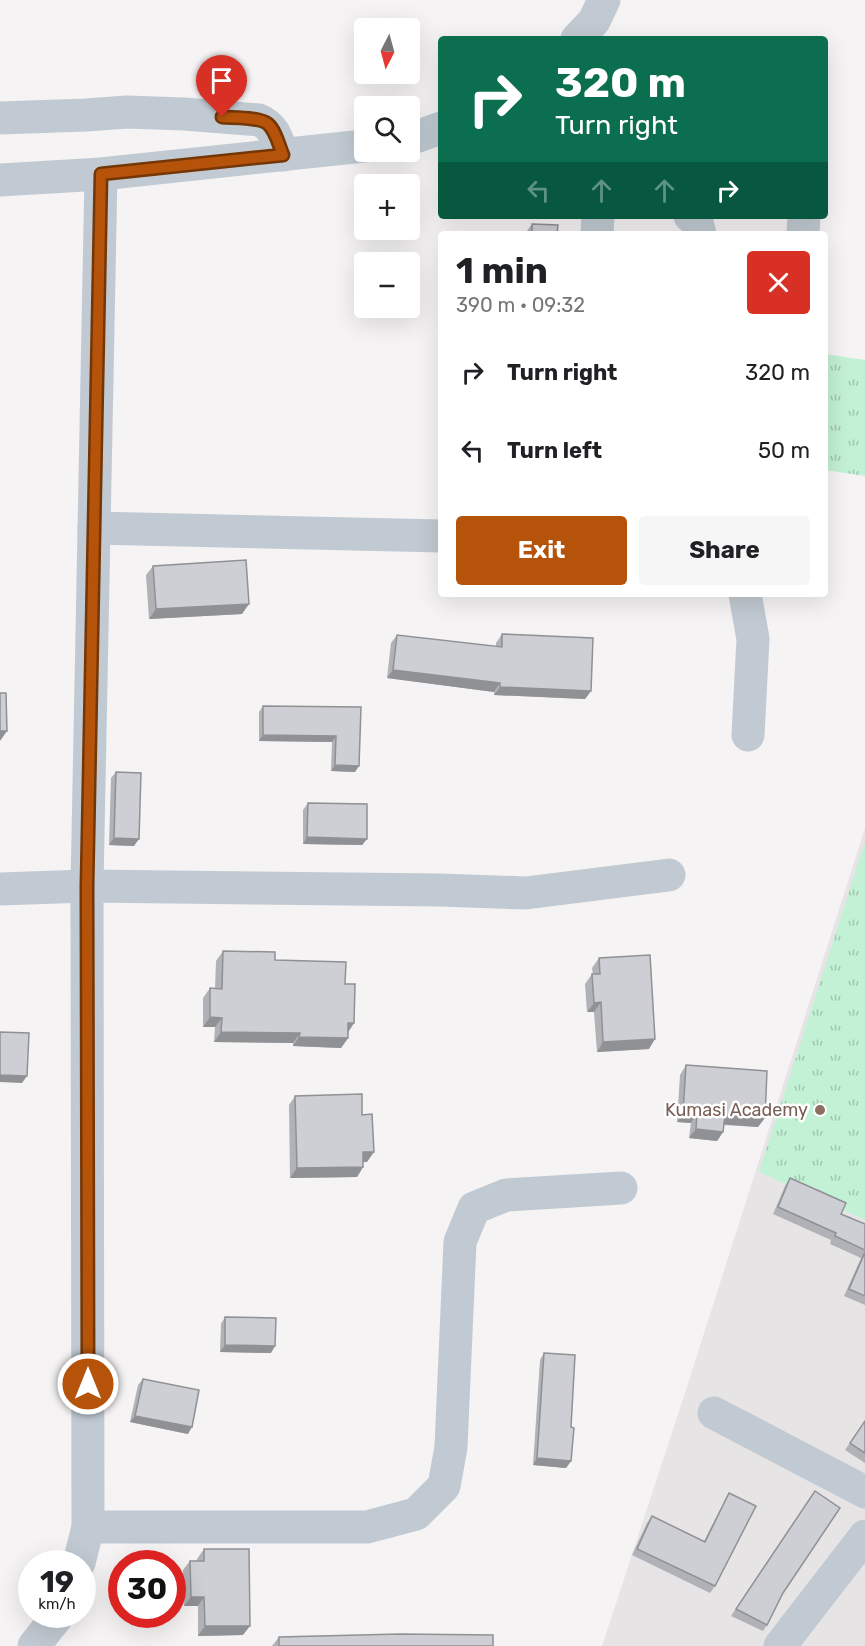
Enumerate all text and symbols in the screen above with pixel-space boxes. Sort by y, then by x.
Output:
north arrow [354,18,420,84]
map controls [354,18,420,318]
pin [196,55,247,117]
text: 320 m [555,58,686,108]
icon: right [456,60,534,138]
icon: arrive [205,64,238,97]
button: search [354,96,420,162]
text: Turn right [555,109,678,141]
button: + [354,174,420,240]
icon: left [522,174,555,207]
icon: ahead [585,174,618,207]
icon: ahead [648,174,681,207]
icon: right [711,174,744,207]
text: 1 min [456,249,548,292]
button: close [747,251,810,314]
button: − [354,252,420,318]
text: 390 m · 09:32 [456,293,585,317]
icon: right [456,356,489,389]
text: Turn right [507,359,617,386]
text: 320 m [745,359,810,386]
icon: left [456,434,489,467]
text: Turn left [507,437,602,464]
text: 50 m [758,437,810,464]
button: Exit [456,516,627,585]
button: Share [639,516,810,585]
place label: Kumasi Academy [665,1099,808,1121]
marker: Kumasi Academy [813,1103,827,1117]
position arrow [56,1352,120,1416]
speed limit sign: 30 [108,1550,186,1628]
text: 19 [40,1564,74,1600]
text: km/h [38,1595,76,1613]

